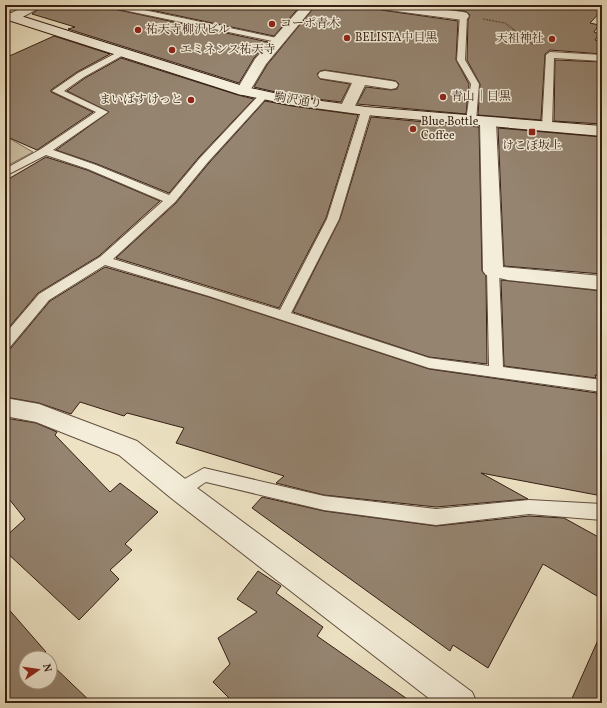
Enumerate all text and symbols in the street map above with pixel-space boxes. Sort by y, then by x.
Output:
place label: コーポ青木 [280,16,340,32]
marker: コーポ青木 [267,19,277,29]
place label: 祐天寺柳沢ビル [146,22,230,38]
marker: 祐天寺柳沢ビル [133,25,143,35]
place label: BELISTA中目黒 [355,30,437,46]
place label: 天祖神社 [496,31,544,47]
marker: BELISTA中目黒 [342,33,352,43]
marker: 天祖神社 [547,34,557,44]
place label: エミネンス祐天寺 [180,42,276,58]
marker: エミネンス祐天寺 [167,45,177,55]
street label: 駒沢通り [273,89,323,113]
place label: 青山｜目黒 [451,89,511,105]
place label: まいばすけっと [99,92,183,108]
marker: 青山｜目黒 [438,92,448,102]
marker: まいばすけっと [186,95,196,105]
place label: Blue Bottle Coffee [421,114,479,144]
marker: Blue Bottle Coffee [408,124,418,134]
marker: けこぼ坂上 [527,127,537,137]
place label: けこぼ坂上 [502,138,562,154]
north arrow [18,650,58,690]
text: N [38,663,54,674]

